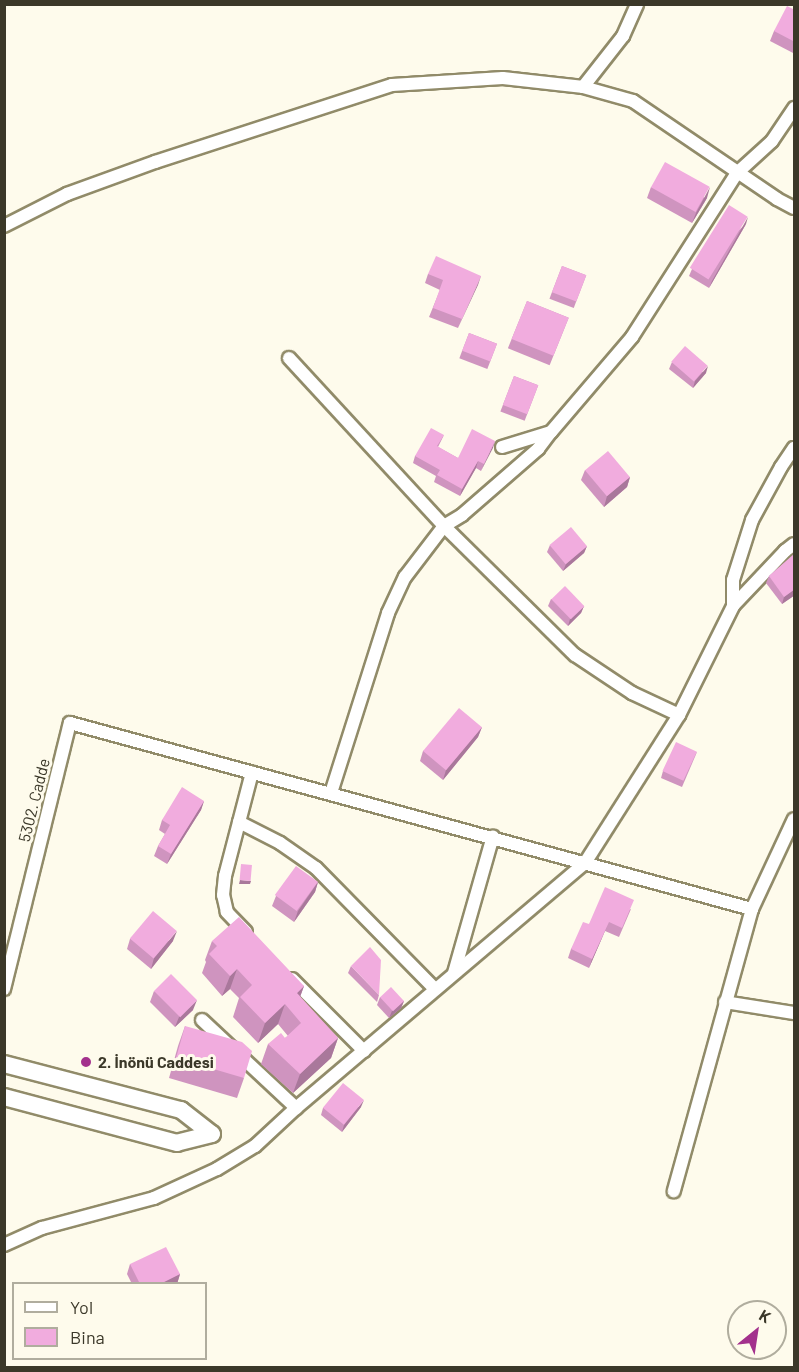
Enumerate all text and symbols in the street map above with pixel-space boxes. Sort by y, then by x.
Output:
street label: 5302. Cadde [14,756,54,844]
place label: 2. İnönü Caddesi [98,1052,214,1072]
marker: 2. İnönü Caddesi [79,1055,93,1069]
legend [12,1282,207,1360]
text: Yol [70,1296,93,1318]
north arrow [727,1300,787,1360]
text: K [756,1305,774,1326]
text: Bina [70,1326,105,1348]

